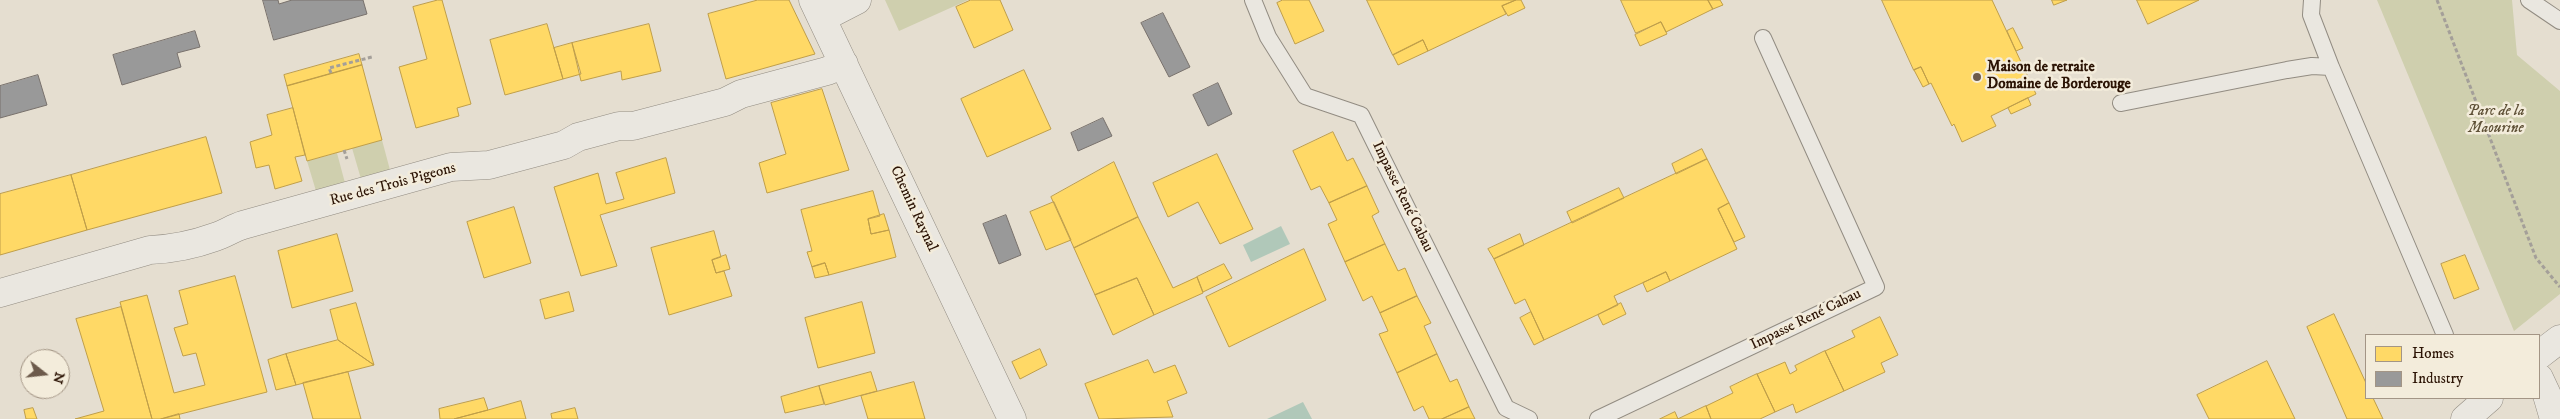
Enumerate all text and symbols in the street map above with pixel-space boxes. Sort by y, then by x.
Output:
place label: Maison de retraite Domaine de Borderouge [1987,59,2131,94]
marker: Maison de retraite Domaine de Borderouge [1971,71,1983,83]
park label: Parc de la Maourine [2468,103,2524,138]
street label: Impasse René Cabau [1367,139,1437,255]
street label: Rue des Trois Pigeons [328,160,458,210]
street label: Chemin Raynal [885,163,941,255]
street label: Impasse René Cabau [1748,285,1864,355]
legend [2365,334,2540,399]
text: Homes [2412,344,2454,363]
north arrow [20,349,70,399]
text: Industry [2412,369,2463,388]
text: N [48,370,69,386]

